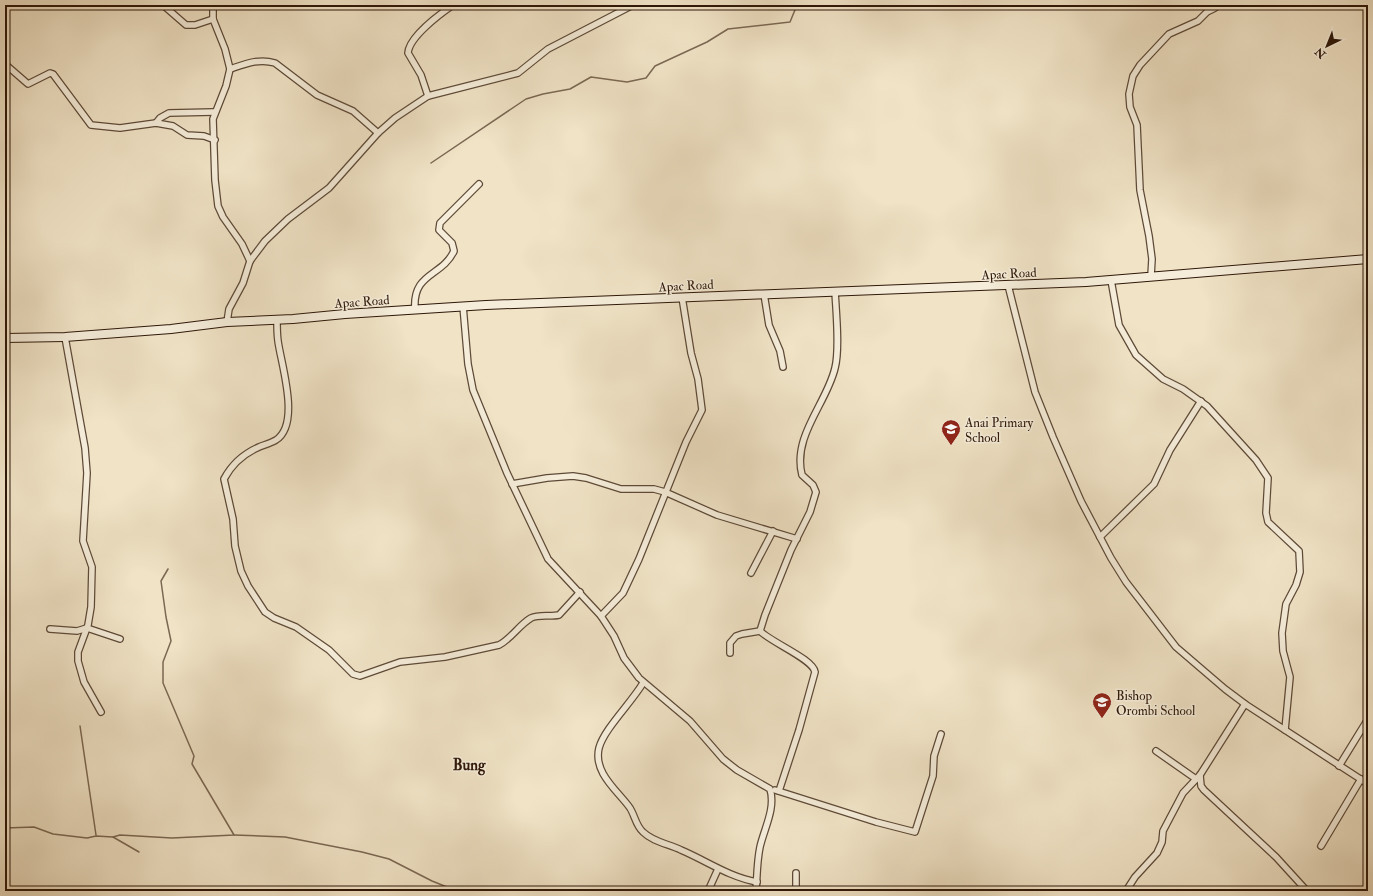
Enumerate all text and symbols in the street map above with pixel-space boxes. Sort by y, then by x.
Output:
north arrow [1307,26,1347,66]
text: N [1312,44,1329,62]
street label: Apac Road [980,265,1038,284]
street label: Apac Road [657,277,715,296]
street label: Apac Road [333,292,391,313]
place label: Anai Primary School [964,415,1034,446]
school or university icon: Anai Primary School [940,418,962,446]
place label: Bishop Orombi School [1116,688,1196,719]
school or university icon: Bishop Orombi School [1091,691,1113,719]
district label: Bung [453,756,486,776]

